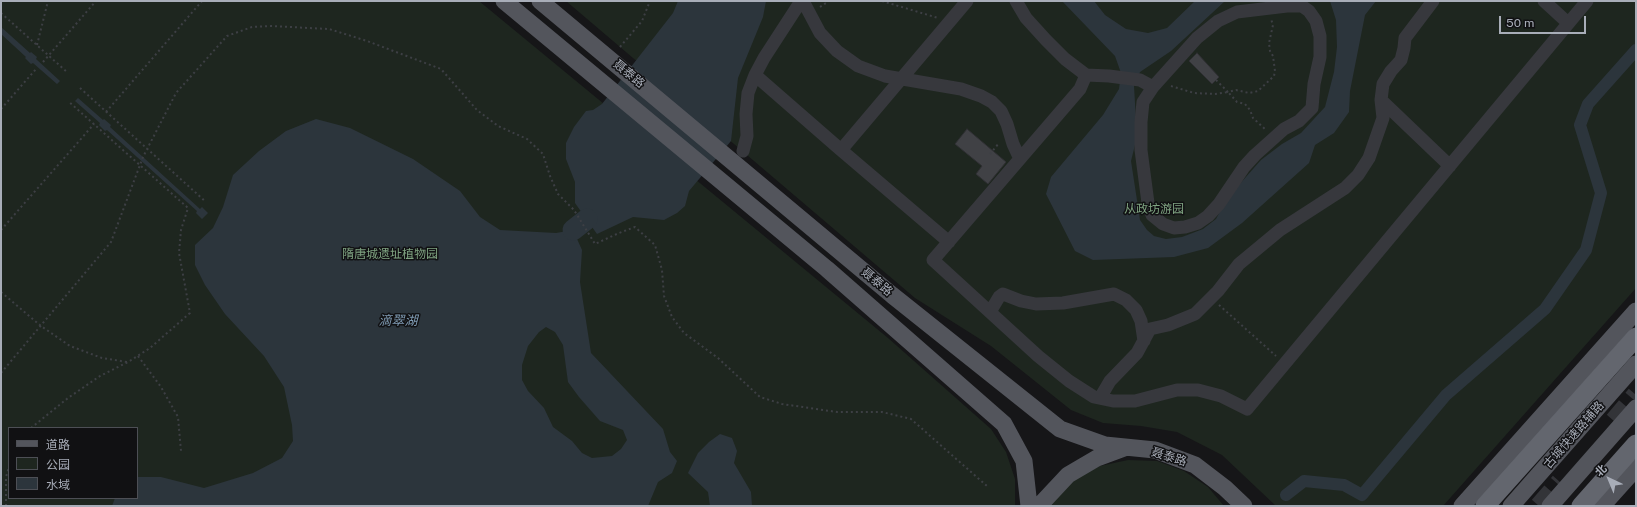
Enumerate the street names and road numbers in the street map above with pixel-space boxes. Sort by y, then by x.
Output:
street label: 聂泰路 [610,57,648,91]
street label: 聂泰路 [859,265,895,299]
street label: 古城快速路辅路 [1541,399,1607,471]
street label: 聂泰路 [1150,445,1188,469]

